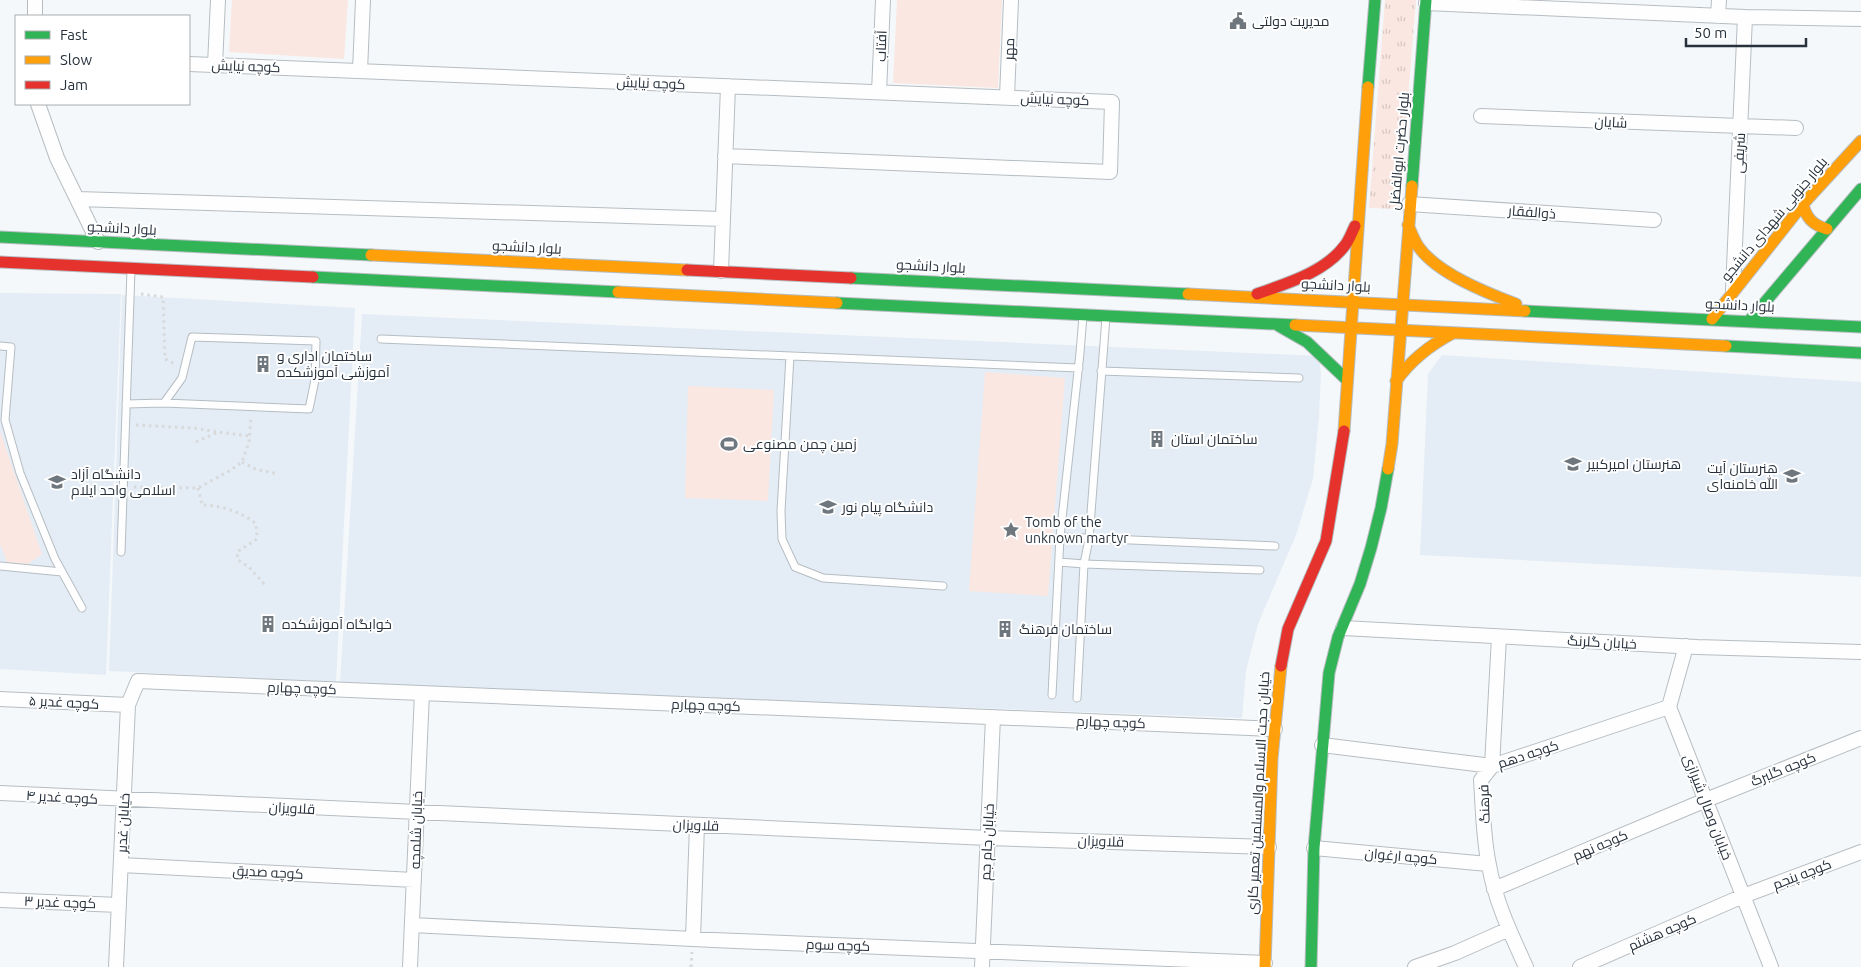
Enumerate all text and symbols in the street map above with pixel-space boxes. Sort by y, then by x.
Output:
public building icon: مدیریت دولتی [1228,11,1248,31]
place label: مدیریت دولتی [1252,13,1330,29]
legend [15,15,190,105]
scale bar [1686,15,1806,47]
text: 50 m [1694,24,1727,41]
text: Fast [60,26,88,43]
street label: آفتاب [872,30,890,62]
street label: مهر [1001,38,1017,61]
text: Slow [60,51,93,68]
street label: كوچه نيايش [211,57,281,77]
street label: كوچه نيايش [616,74,686,94]
text: Jam [60,76,88,93]
street label: كوچه نيايش [1020,90,1090,110]
street label: بلوار حضرت ابوالفضل [1386,91,1412,211]
street label: شایان [1594,113,1628,131]
street label: شریفی [1730,132,1748,174]
street label: بلوار جنوبی شهدای دانشجو [1717,154,1831,284]
street label: ذوالفقار [1507,202,1556,222]
street label: بلوار دانشجو [87,218,157,238]
street label: بلوار دانشجو [492,237,562,257]
street label: بلوار دانشجو [896,256,966,276]
street label: بلوار دانشجو [1301,275,1371,295]
street label: بلوار دانشجو [1705,295,1775,315]
place label: ساختمان اداری و آموزشی آموزشکده [277,348,390,380]
building icon: ساختمان اداری و آموزشی آموزشکده [253,354,273,374]
building icon: ساختمان استان [1147,429,1167,449]
place label: ساختمان استان [1171,431,1258,447]
sports icon: زمین چمن مصنوعی [719,434,739,454]
place label: زمین چمن مصنوعی [743,436,857,454]
school or university icon: هنرستان امیرکبیر [1563,454,1583,474]
place label: هنرستان امیرکبیر [1586,456,1681,472]
place label: هنرستان آیت الله خامنه‌ای [1707,460,1778,492]
place label: دانشگاه آزاد اسلامی واحد ایلام [71,466,176,500]
school or university icon: هنرستان آیت الله خامنه‌ای [1782,466,1802,486]
school or university icon: دانشگاه آزاد اسلامی واحد ایلام [47,472,67,492]
school or university icon: دانشگاه پیام نور [818,497,838,517]
place label: دانشگاه پیام نور [841,499,933,517]
place label: Tomb of the unknown martyr [1025,514,1129,546]
place icon: Tomb of the unknown martyr [1001,520,1021,540]
building icon: خوابگاه آموزشکده [258,614,278,634]
place label: خوابگاه آموزشکده [282,616,392,632]
building icon: ساختمان فرهنگ [995,619,1015,639]
place label: ساختمان فرهنگ [1019,621,1112,637]
street label: خیابان گلرنگ [1567,632,1637,652]
street label: خیابان حجت الاسلام والمسلمین تعمیر کاری [1244,671,1274,915]
street label: کوچه چهارم [267,679,337,699]
street label: کوچه غدیر ۵ [28,692,100,714]
street label: کوچه چهارم [671,696,741,716]
street label: کوچه چهارم [1076,713,1146,733]
street label: کوچه دهم [1496,737,1561,773]
street label: کوچه گلبرگ [1748,749,1819,791]
street label: خیابان وصال شیرازی [1680,752,1736,863]
street label: فرهنگ [1475,784,1493,824]
street label: کوچه غدیر ۴ [25,787,98,809]
street label: خیابان شلمچه [407,791,427,869]
street label: خیابان غدیر [113,793,133,854]
street label: قلاویزان [268,799,316,817]
street label: خیابان جام جم [977,803,999,881]
street label: قلاویزان [672,816,720,834]
street label: کوچه نهم [1570,826,1631,866]
street label: قلاویزان [1077,832,1125,850]
street label: کوچه ارغوان [1364,845,1438,869]
street label: کوچه پنجم [1770,856,1834,894]
street label: کوچه صدیق [232,862,304,884]
street label: کوچه غدیر ۳ [24,893,96,913]
street label: کوچه هشتم [1626,910,1699,956]
street label: کوچه سوم [805,936,870,956]

